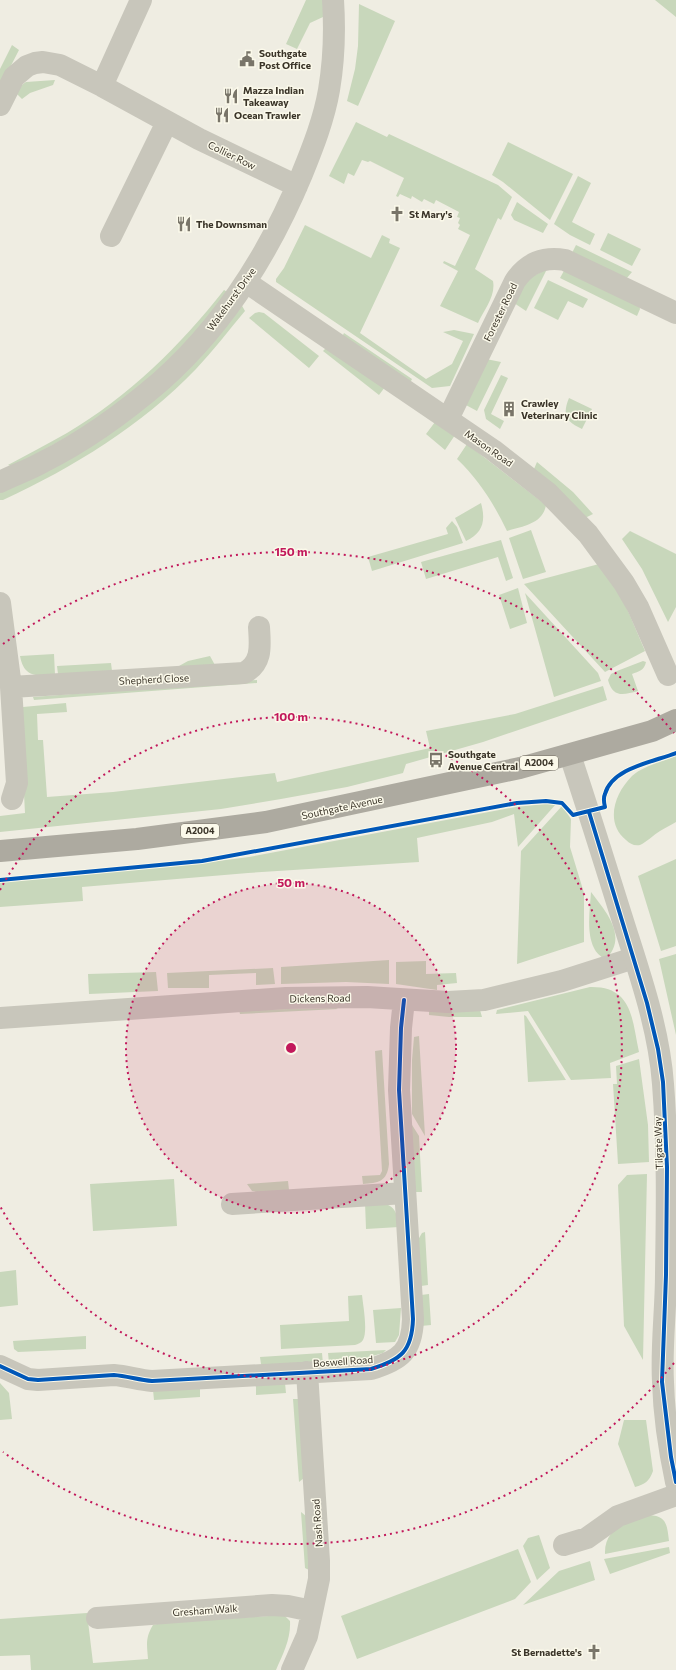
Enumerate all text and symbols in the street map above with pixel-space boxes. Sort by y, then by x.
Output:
place label: Southgate Post Office [259,47,311,71]
public building icon: Southgate Post Office [238,50,256,68]
place label: Mazza Indian Takeaway [243,84,304,108]
restaurant icon: Mazza Indian Takeaway [222,87,240,105]
restaurant icon: Ocean Trawler [213,106,231,124]
place label: Ocean Trawler [234,109,301,121]
street label: Collier Row [206,138,258,172]
church icon: St Mary's [388,205,406,223]
place label: St Mary's [409,208,453,220]
restaurant icon: The Downsman [175,215,193,233]
place label: The Downsman [196,218,267,230]
street label: Wakehurst Drive [204,265,258,333]
street label: Forester Road [481,281,519,343]
place label: Crawley Veterinary Clinic [521,397,597,421]
building icon: Crawley Veterinary Clinic [500,400,518,418]
street label: Mason Road [463,427,516,469]
text: 150 m [274,544,308,558]
street label: Shepherd Close [119,671,189,687]
text: 100 m [274,709,308,723]
place label: Southgate Avenue Central [448,748,518,772]
bus stop icon: Southgate Avenue Central [427,751,445,769]
road number: A2004 [520,756,558,770]
street label: Southgate Avenue [300,793,384,821]
road number: A2004 [181,824,219,838]
text: 50 m [277,875,305,889]
street label: Dickens Road [289,991,351,1005]
centre of rings [284,1041,298,1055]
street label: Tilgate Way [651,1116,665,1170]
street label: Boswell Road [313,1353,374,1369]
street label: Nash Road [309,1498,325,1548]
street label: Gresham Walk [172,1602,239,1618]
church icon: St Bernadette's [585,1643,603,1661]
place label: St Bernadette's [511,1646,582,1658]

